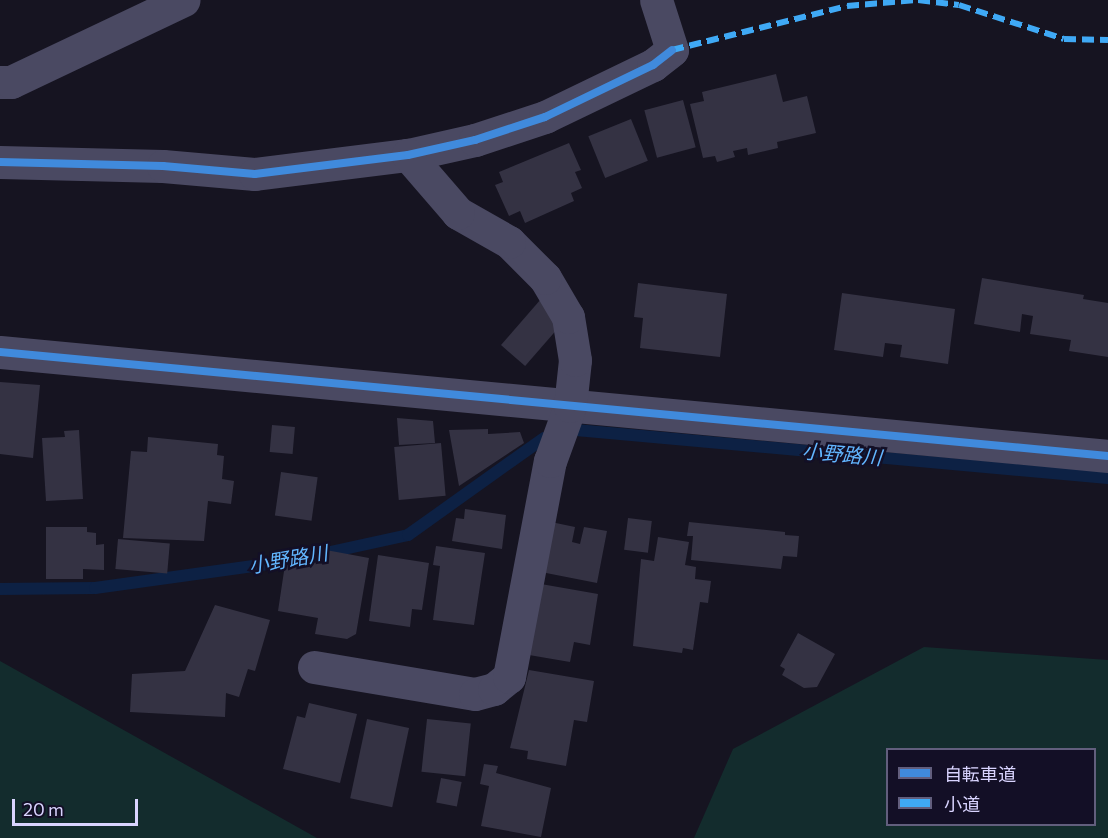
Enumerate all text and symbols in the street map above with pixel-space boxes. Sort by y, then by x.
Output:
water label: 小野路川 [801,439,883,469]
water label: 小野路川 [247,540,329,578]
legend [886,748,1096,826]
text: 自転車道 [944,763,1016,785]
scale bar [15,787,141,825]
text: 小道 [944,793,980,815]
text: 20 m [23,798,64,820]

